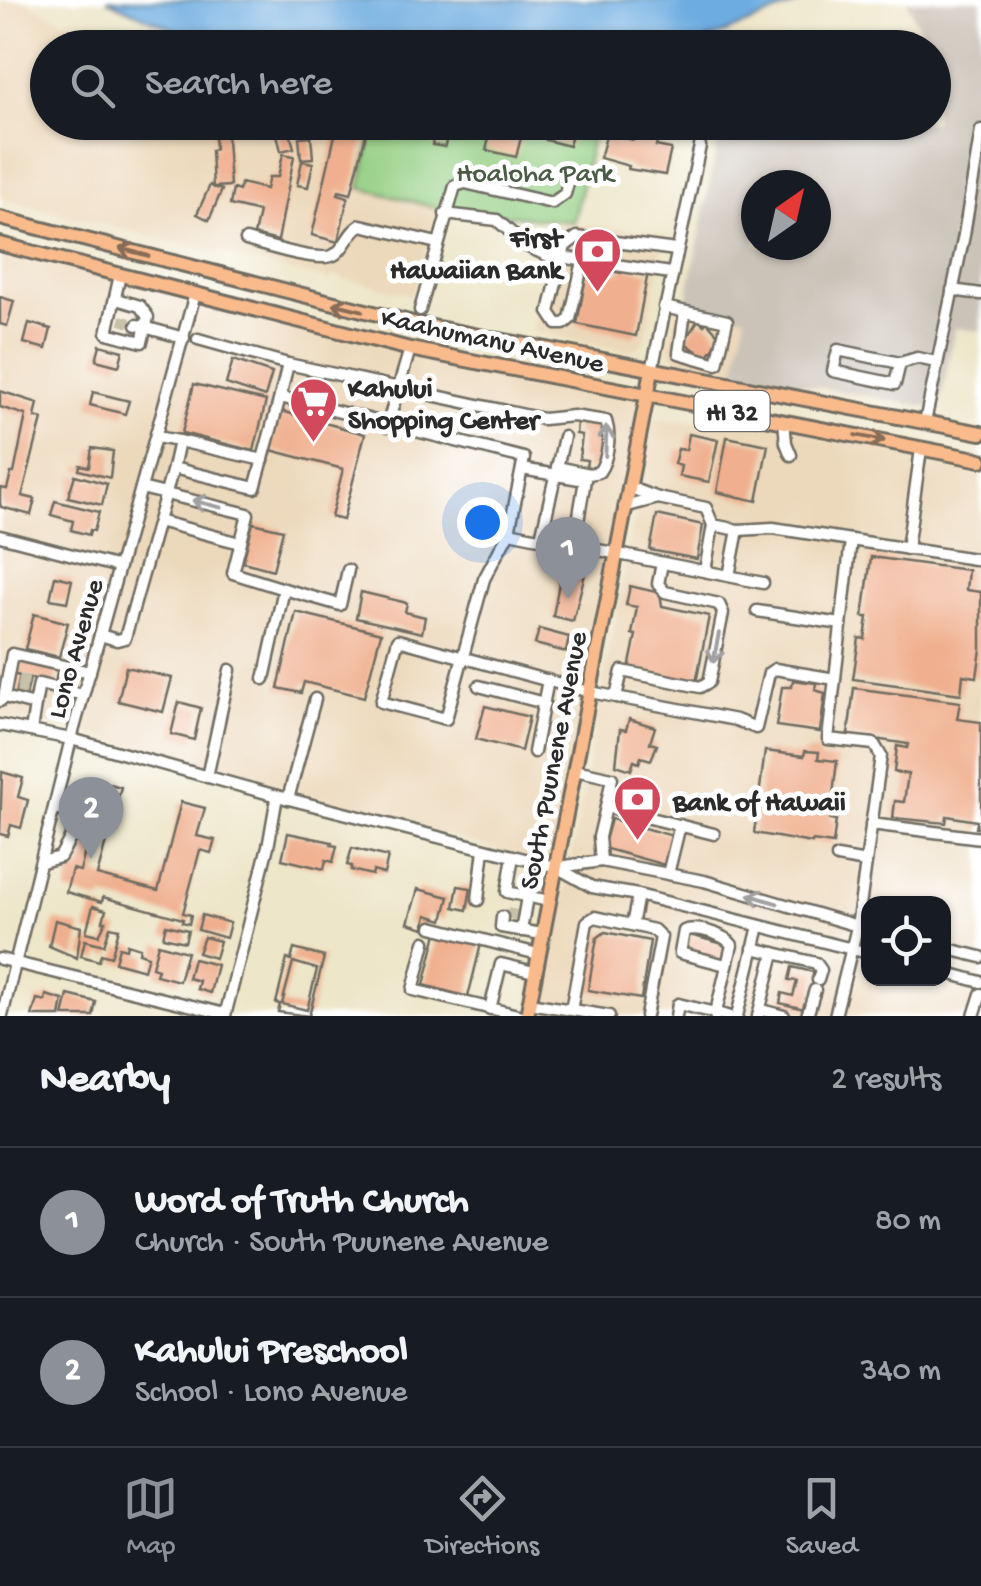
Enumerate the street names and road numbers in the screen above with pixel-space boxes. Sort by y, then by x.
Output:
street label: Kaahumanu Avenue [377,303,607,382]
road number: HI 32 [694,391,770,431]
street label: Lono Avenue [42,575,113,723]
street label: South Puunene Avenue [514,629,597,893]

